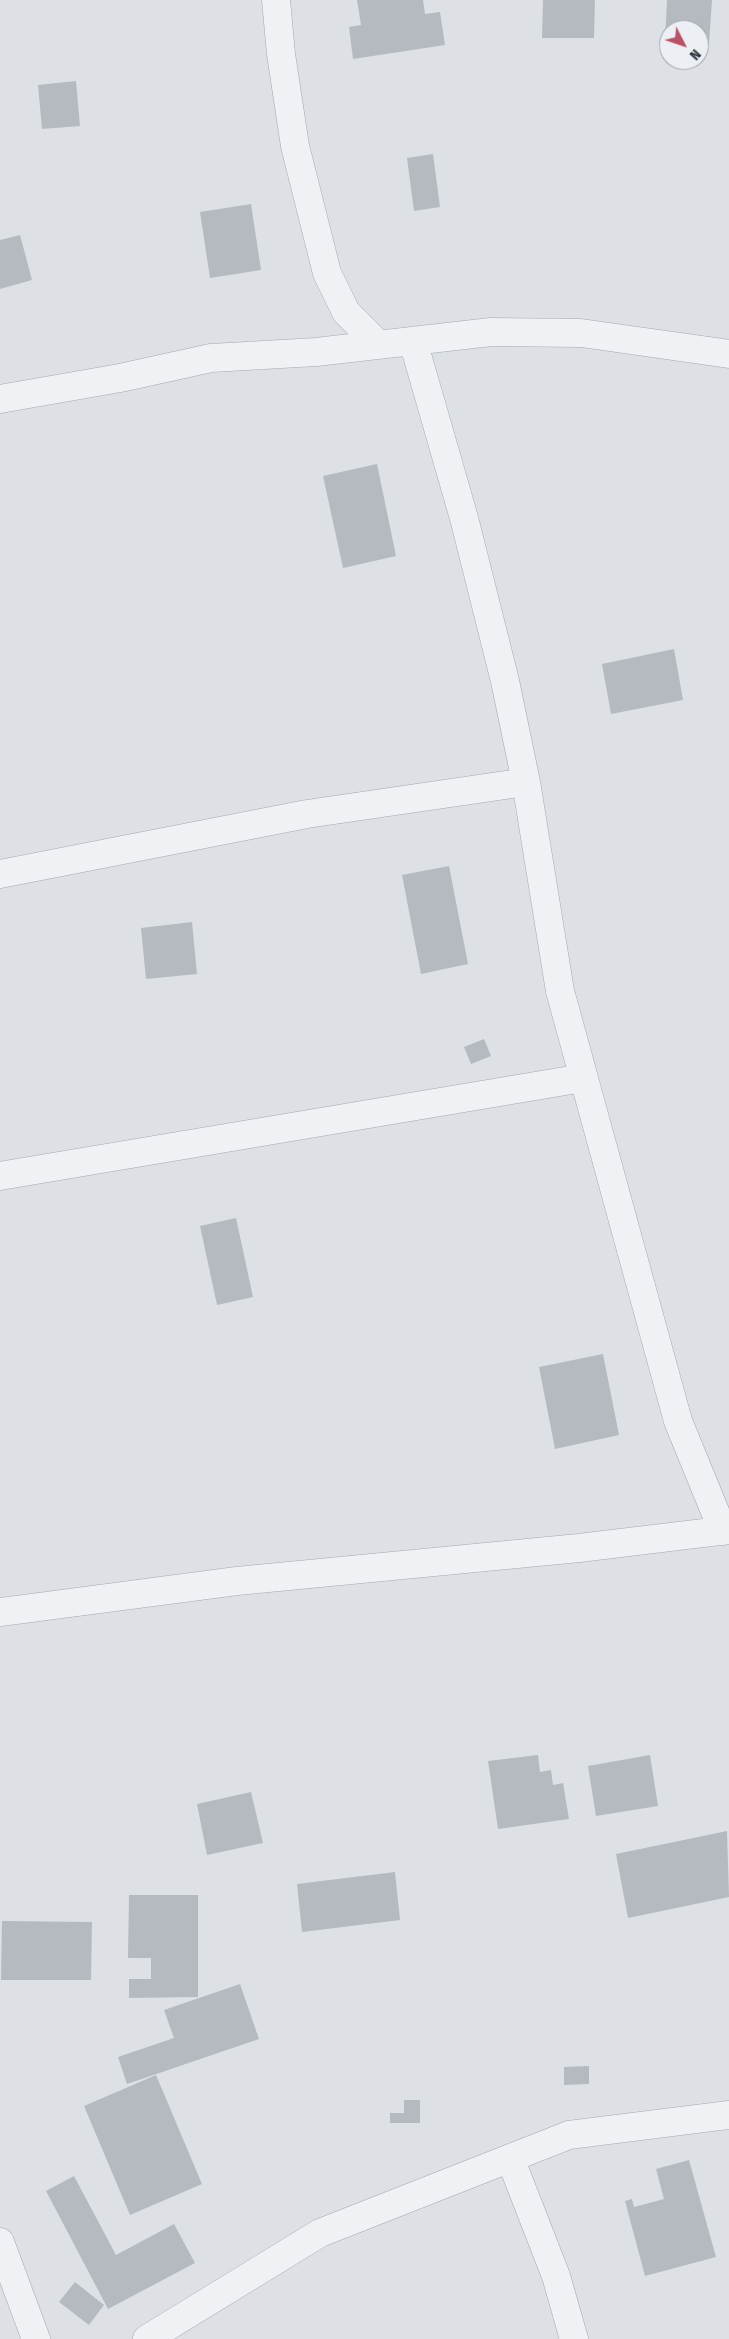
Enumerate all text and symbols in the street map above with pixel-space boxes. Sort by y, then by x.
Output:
north arrow [659,20,709,70]
text: N [686,46,704,63]

